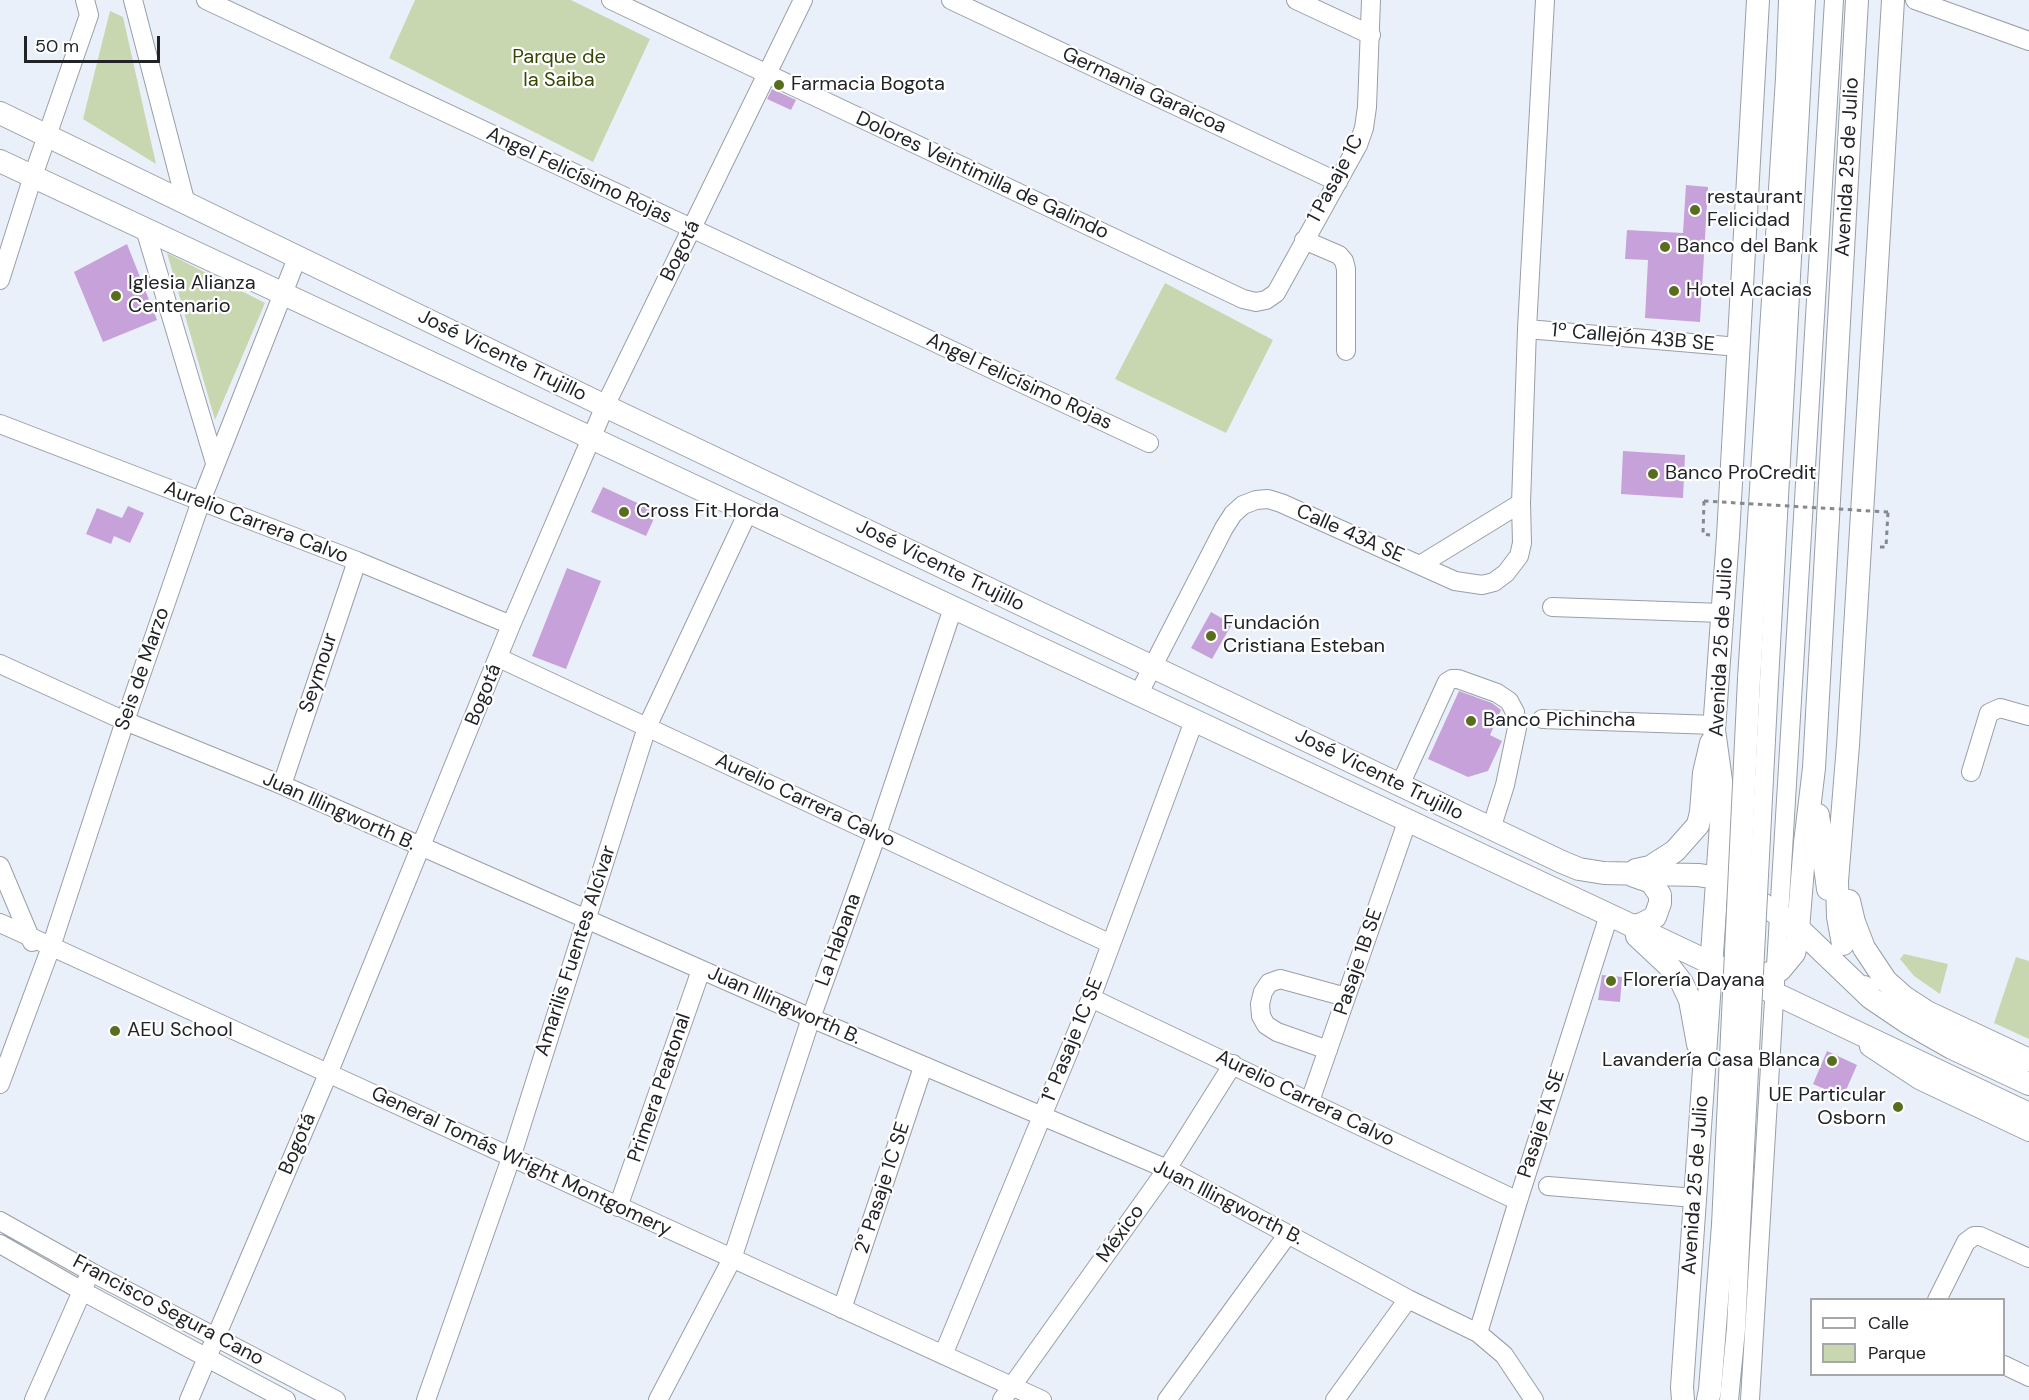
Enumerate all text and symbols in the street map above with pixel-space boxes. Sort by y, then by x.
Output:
scale bar [27,24,164,62]
text: 50 m [35,34,79,58]
street label: Germania Garaicoa [1058,42,1230,140]
park label: Parque de la Saiba [512,46,606,93]
place label: Farmacia Bogota [791,73,945,97]
street label: Avenida 25 de Julio [1831,77,1865,257]
marker: Farmacia Bogota [772,78,786,92]
street label: Dolores Veintimilla de Galindo [852,107,1112,245]
street label: Angel Felicísimo Rojas [482,122,676,230]
street label: 1 Pasaje 1C [1303,131,1369,227]
place label: restaurant Felicidad [1707,186,1803,233]
marker: restaurant Felicidad [1688,203,1702,217]
street label: Bogotá [656,217,706,285]
place label: Banco del Bank [1677,235,1818,259]
marker: Banco del Bank [1658,240,1672,254]
place label: Iglesia Alianza Centenario [128,272,256,319]
place label: Hotel Acacias [1686,279,1812,303]
marker: Hotel Acacias [1667,284,1681,298]
marker: Iglesia Alianza Centenario [109,289,123,303]
street label: José Vicente Trujillo [414,305,590,407]
street label: 1º Callejón 43B SE [1550,319,1716,357]
street label: Angel Felicísimo Rojas [922,328,1116,436]
place label: Banco ProCredit [1665,462,1816,486]
marker: Banco ProCredit [1646,467,1660,481]
street label: Aurelio Carrera Calvo [160,477,352,569]
place label: Cross Fit Horda [636,500,779,524]
street label: Calle 43A SE [1292,500,1408,568]
marker: Cross Fit Horda [617,505,631,519]
street label: José Vicente Trujillo [852,515,1028,617]
street label: Avenida 25 de Julio [1705,557,1739,737]
street label: Seis de Marzo [111,604,175,734]
place label: Fundación Cristiana Esteban [1223,612,1385,659]
marker: Fundación Cristiana Esteban [1204,629,1218,643]
street label: Seymour [295,630,343,716]
street label: Bogotá [461,661,507,729]
place label: Banco Pichincha [1483,709,1635,733]
marker: Banco Pichincha [1464,714,1478,728]
street label: José Vicente Trujillo [1291,724,1467,826]
street label: Aurelio Carrera Calvo [711,749,899,853]
street label: Juan Illingworth B. [259,767,419,857]
street label: Amarilis Fuentes Alcívar [531,843,621,1059]
street label: La Habana [811,890,867,990]
street label: Pasaje 1B SE [1330,906,1388,1018]
street label: Juan Illingworth B. [704,961,864,1051]
place label: Florería Dayana [1623,969,1765,993]
street label: 1° Pasaje 1C SE [1037,974,1109,1106]
marker: Florería Dayana [1604,974,1618,988]
street label: Primera Peatonal [623,1010,697,1166]
place label: AEU School [127,1019,233,1043]
marker: AEU School [108,1024,122,1038]
street label: Aurelio Carrera Calvo [1212,1045,1398,1153]
place label: Lavandería Casa Blanca [1602,1049,1820,1073]
marker: Lavandería Casa Blanca [1825,1054,1839,1068]
street label: Pasaje 1A SE [1513,1067,1571,1181]
street label: General Tomás Wright Montgomery [367,1082,675,1242]
place label: UE Particular Osborn [1769,1084,1886,1131]
street label: Avenida 25 de Julio [1678,1095,1714,1275]
marker: UE Particular Osborn [1891,1100,1905,1114]
street label: Bogotá [274,1110,322,1178]
street label: 2° Pasaje 1C SE [850,1119,916,1257]
street label: Juan Illingworth B. [1149,1155,1307,1251]
street label: México [1092,1200,1150,1268]
street label: Francisco Segura Cano [68,1250,268,1372]
legend [1810,1298,2005,1376]
text: Calle [1868,1311,1909,1335]
text: Parque [1868,1341,1926,1365]

